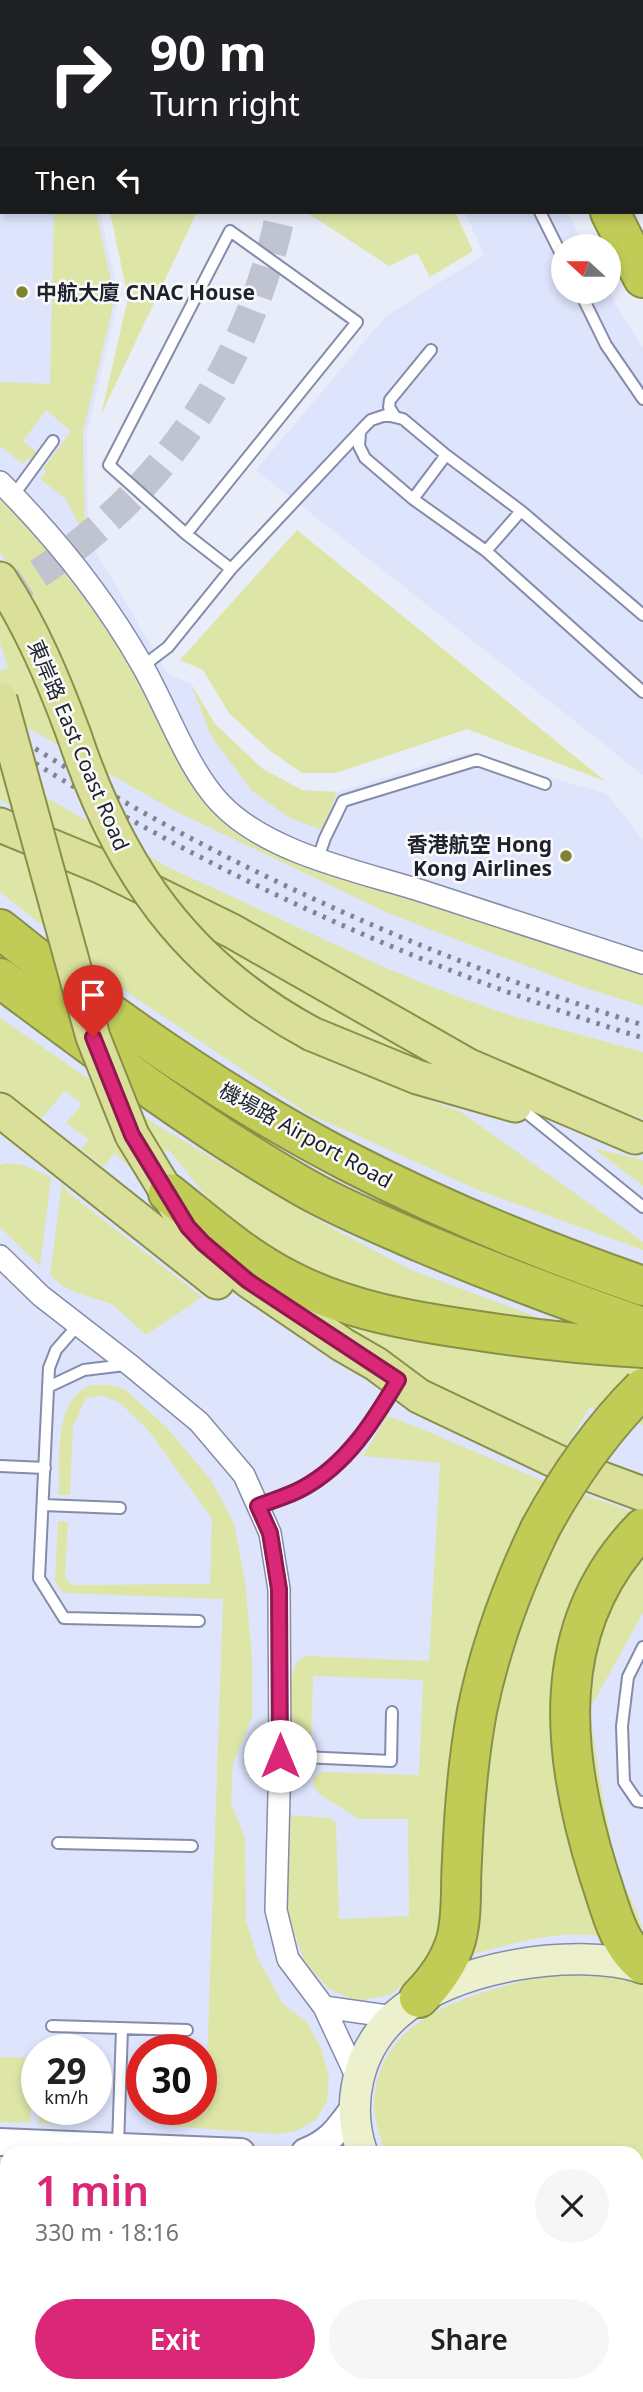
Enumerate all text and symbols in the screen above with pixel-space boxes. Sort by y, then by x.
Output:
text: 90 m [150,19,267,85]
icon: right [35,28,126,119]
text: Turn right [150,82,300,125]
icon: left [110,161,148,199]
text: Then [35,162,96,198]
north arrow [551,234,621,304]
map controls [551,234,621,304]
place label: 中航大廈 CNAC House [36,278,255,306]
marker: 中航大廈 CNAC House [14,284,30,300]
street label: 東岸路 East Coast Road [22,635,136,855]
place label: 香港航空 Hong Kong Airlines [406,830,552,882]
marker: 香港航空 Hong Kong Airlines [558,848,574,864]
pin [63,965,123,1037]
icon: arrive [74,976,112,1014]
street label: 機場路 Airport Road [214,1076,398,1194]
position arrow [243,1719,317,1793]
speed limit sign: 30 [126,2034,217,2125]
text: 29 [46,2047,87,2094]
text: km/h [44,2085,89,2109]
text: 1 min [35,2161,149,2218]
button: close [535,2169,609,2243]
text: 330 m · 18:16 [35,2216,179,2248]
button: Exit [35,2299,315,2379]
button: Share [329,2299,609,2379]

